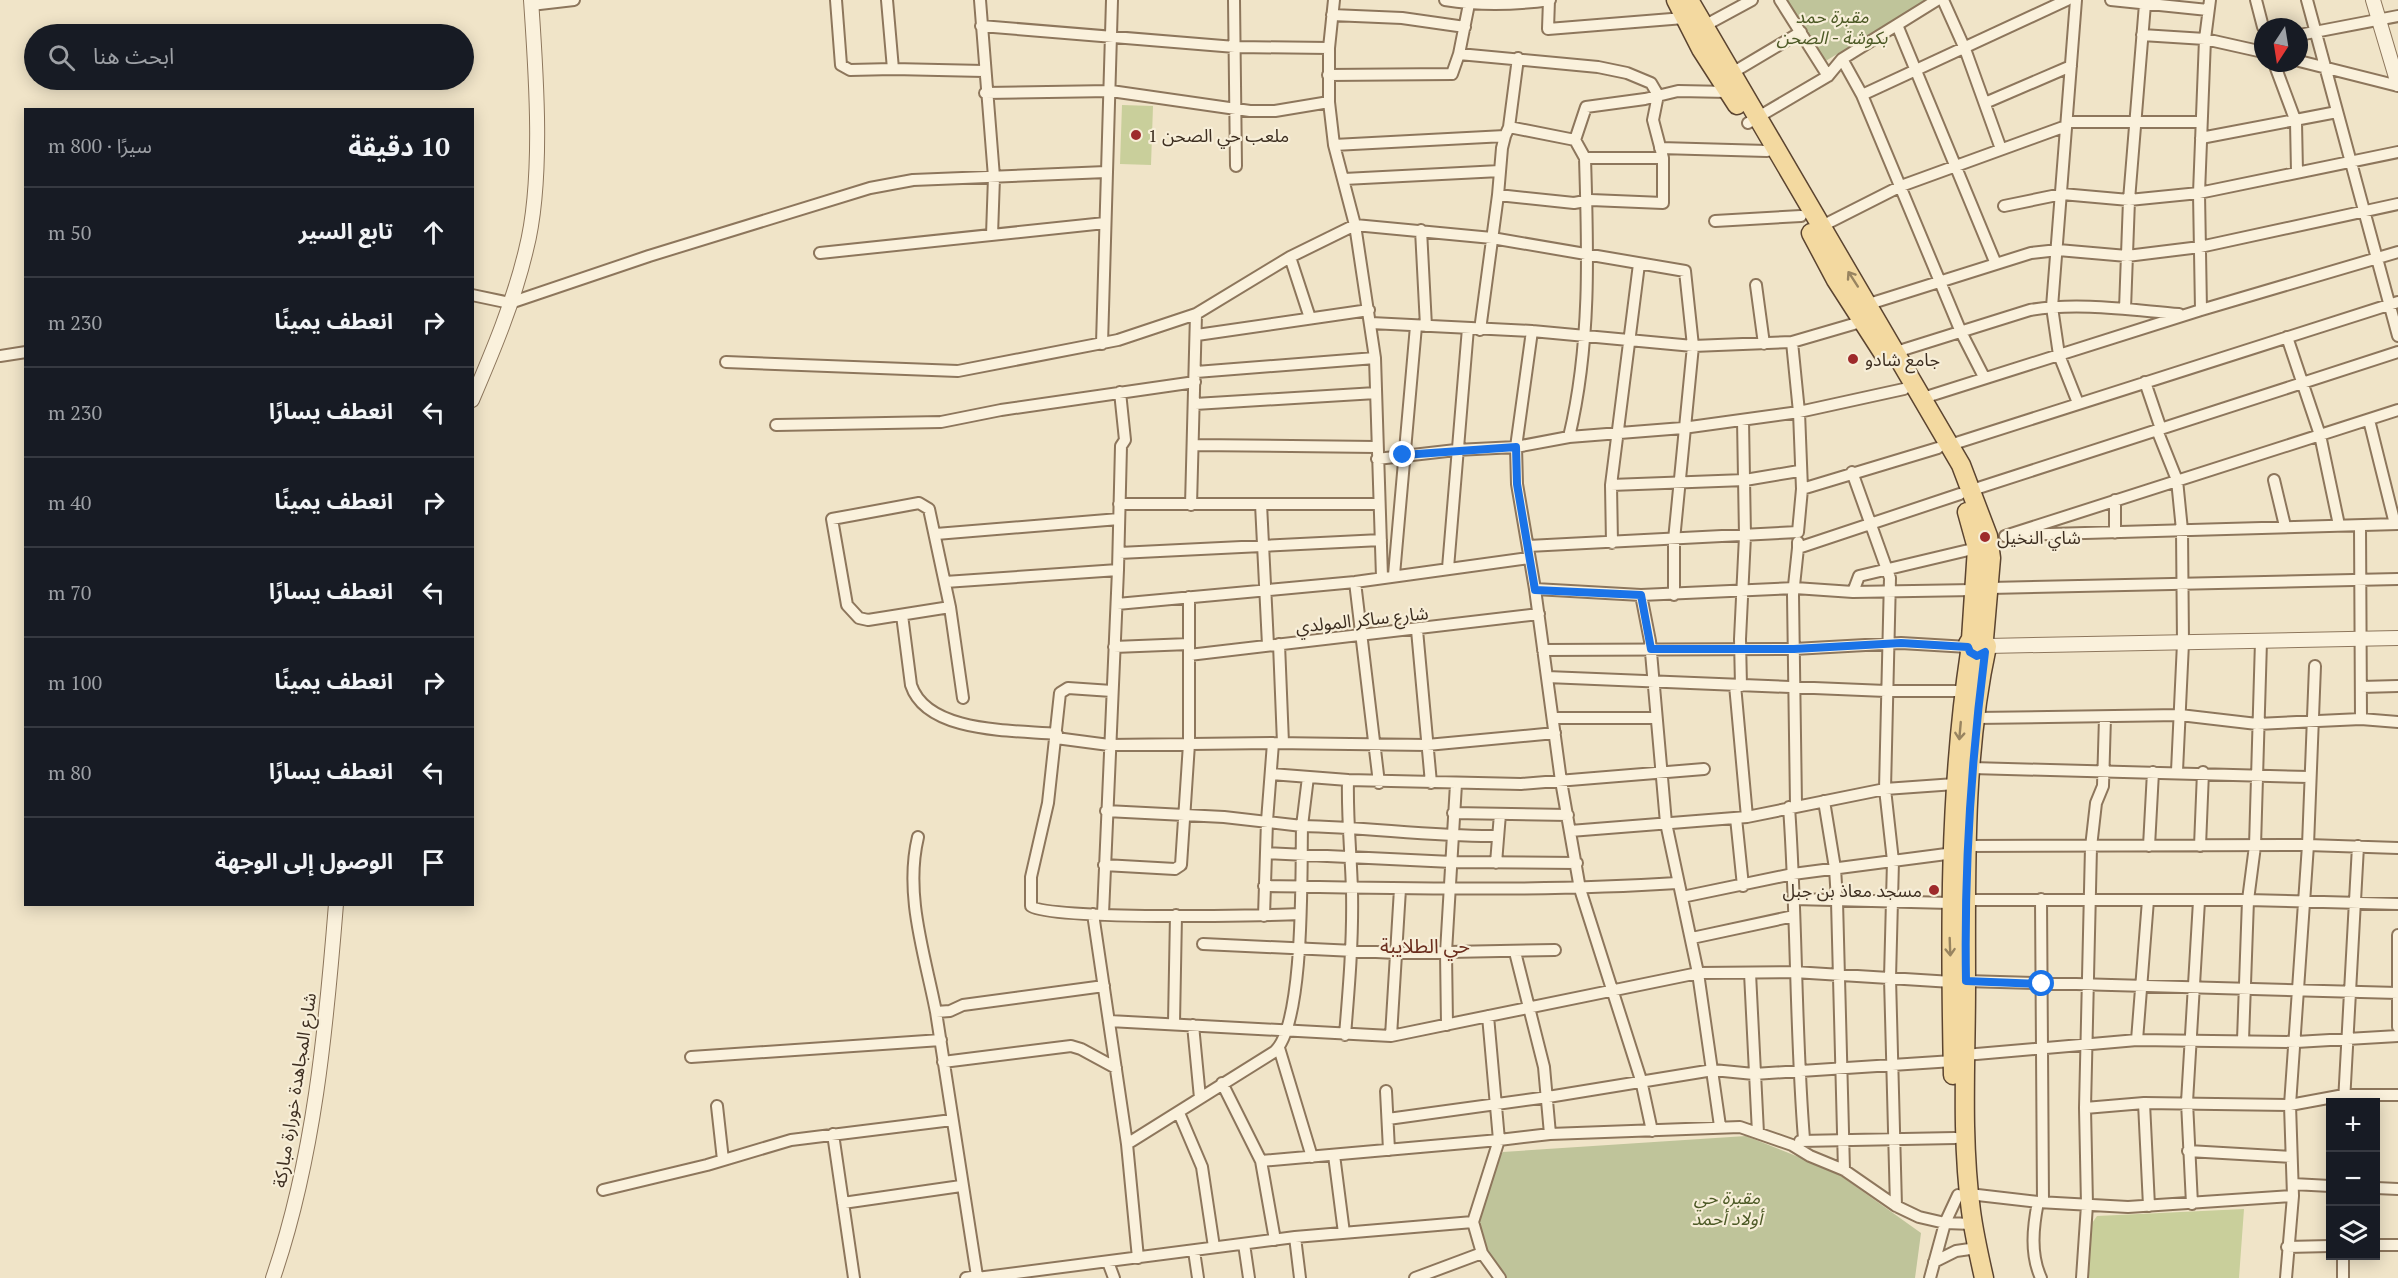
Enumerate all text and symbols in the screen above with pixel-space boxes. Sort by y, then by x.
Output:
park label: مقبرة حمد بكوشة - الصحن [1777,4,1888,49]
north arrow [2254,18,2308,72]
search box [24,24,474,90]
icon: search [45,41,78,74]
text: ابحث هنا [93,41,174,70]
place label: ملعب حي الصحن 1 [1148,123,1289,149]
marker: ملعب حي الصحن 1 [1129,128,1143,142]
text: 10 دقيقة [348,129,450,163]
text: سيرًا · 800 m [48,132,152,159]
text: تابع السير [299,216,393,245]
icon: ahead [417,216,450,249]
text: 50 m [48,219,91,246]
one-way arrow [1847,271,1860,288]
text: انعطف يمينًا [275,306,393,335]
icon: right [417,306,450,339]
text: 230 m [48,309,102,336]
place label: جامع شادو [1865,347,1940,374]
marker: جامع شادو [1846,352,1860,366]
text: انعطف يسارًا [269,396,393,425]
icon: left [417,396,450,429]
text: 230 m [48,399,102,426]
route end [1389,441,1415,467]
text: انعطف يمينًا [275,486,393,515]
icon: right [417,486,450,519]
text: 40 m [48,489,91,516]
place label: شاي النخيل [1997,525,2081,551]
marker: شاي النخيل [1978,530,1992,544]
text: انعطف يسارًا [269,576,393,605]
icon: left [417,576,450,609]
text: 70 m [48,579,91,606]
street label: شارع ساكر المولدي [1294,600,1430,641]
text: انعطف يمينًا [275,666,393,695]
icon: right [417,666,450,699]
text: 100 m [48,669,102,696]
one-way arrow [1954,721,1965,740]
text: انعطف يسارًا [269,756,393,785]
icon: left [417,756,450,789]
text: 80 m [48,759,91,786]
text: الوصول إلى الوجهة [215,846,393,875]
icon: arrive [417,846,450,879]
place label: مسجد معاذ بن جبل [1783,878,1922,902]
marker: مسجد معاذ بن جبل [1927,883,1941,897]
district label: حي الطلايبة [1380,932,1470,961]
one-way arrow [1945,936,1956,956]
route start [2028,970,2054,996]
street label: شارع المجاهدة خورارة مباركة [267,991,324,1190]
map controls [2326,1098,2380,1260]
button: + [2326,1098,2380,1152]
button: − [2326,1152,2380,1206]
park label: مقبرة حي أولاد أحمد [1692,1185,1765,1230]
button: layers [2326,1206,2380,1260]

